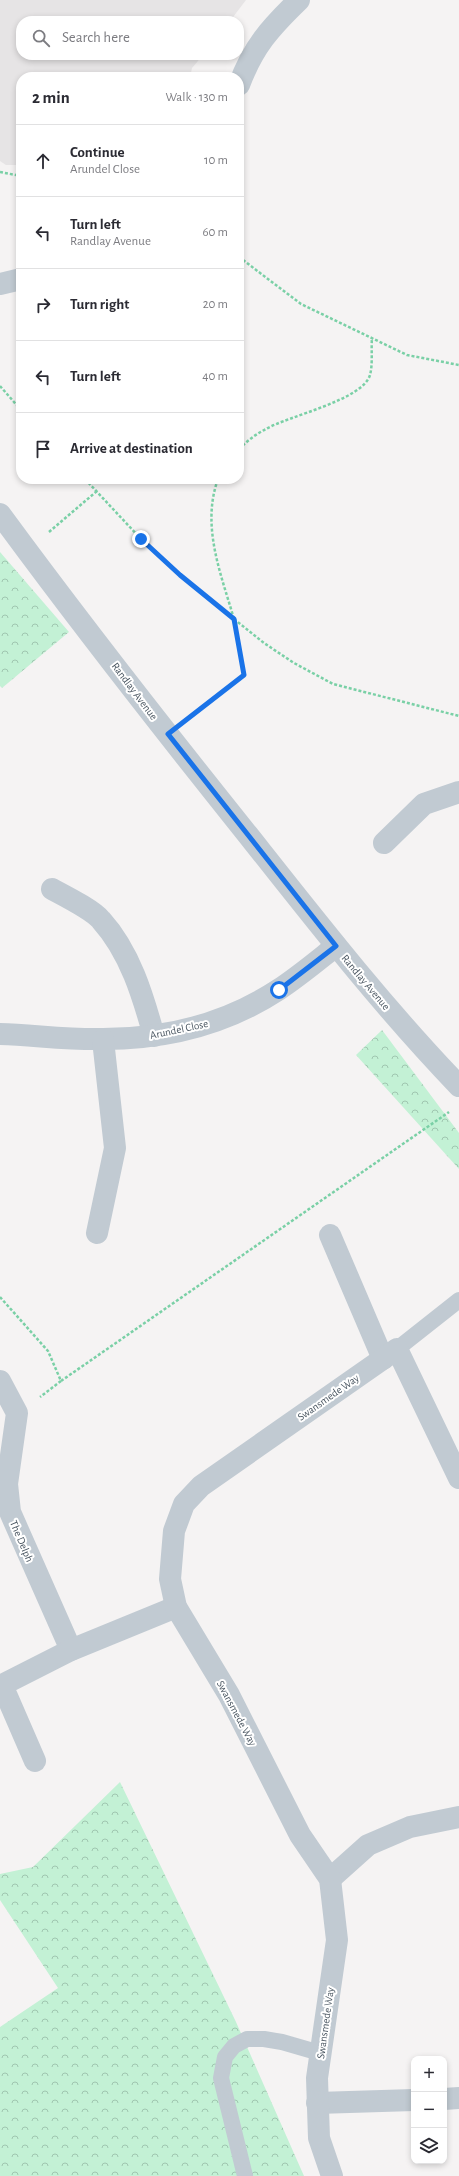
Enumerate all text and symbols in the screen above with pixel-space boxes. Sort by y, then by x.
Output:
search box [16,16,244,60]
icon: search [30,27,52,49]
text: Search here [62,30,130,45]
text: 2 min [32,89,70,106]
text: Walk · 130 m [165,91,228,104]
text: Continue [70,145,125,160]
icon: ahead [32,150,54,172]
text: 10 m [204,154,228,167]
text: Arundel Close [70,163,140,176]
text: Turn left [70,217,121,232]
icon: left [32,222,54,244]
text: 60 m [202,226,228,239]
text: Randlay Avenue [70,235,151,248]
icon: right [32,294,54,316]
text: Turn right [70,297,129,312]
text: 20 m [203,298,228,311]
icon: left [32,366,54,388]
text: Turn left [70,369,121,384]
text: 40 m [202,370,228,383]
icon: arrive [32,438,54,460]
text: Arrive at destination [70,441,193,456]
route end [132,530,150,548]
street label: Randlay Avenue [110,661,160,722]
street label: Randlay Avenue [339,953,392,1012]
route start [270,981,288,999]
street label: Arundel Close [149,1018,209,1041]
street label: Swansmede Way [296,1372,361,1423]
street label: The Delph [8,1519,35,1564]
street label: Swansmede Way [215,1679,259,1748]
street label: Swansmede Way [315,1986,336,2060]
map controls [411,2056,447,2164]
button: + [411,2056,447,2092]
button: − [411,2092,447,2128]
button: layers [411,2128,447,2164]

